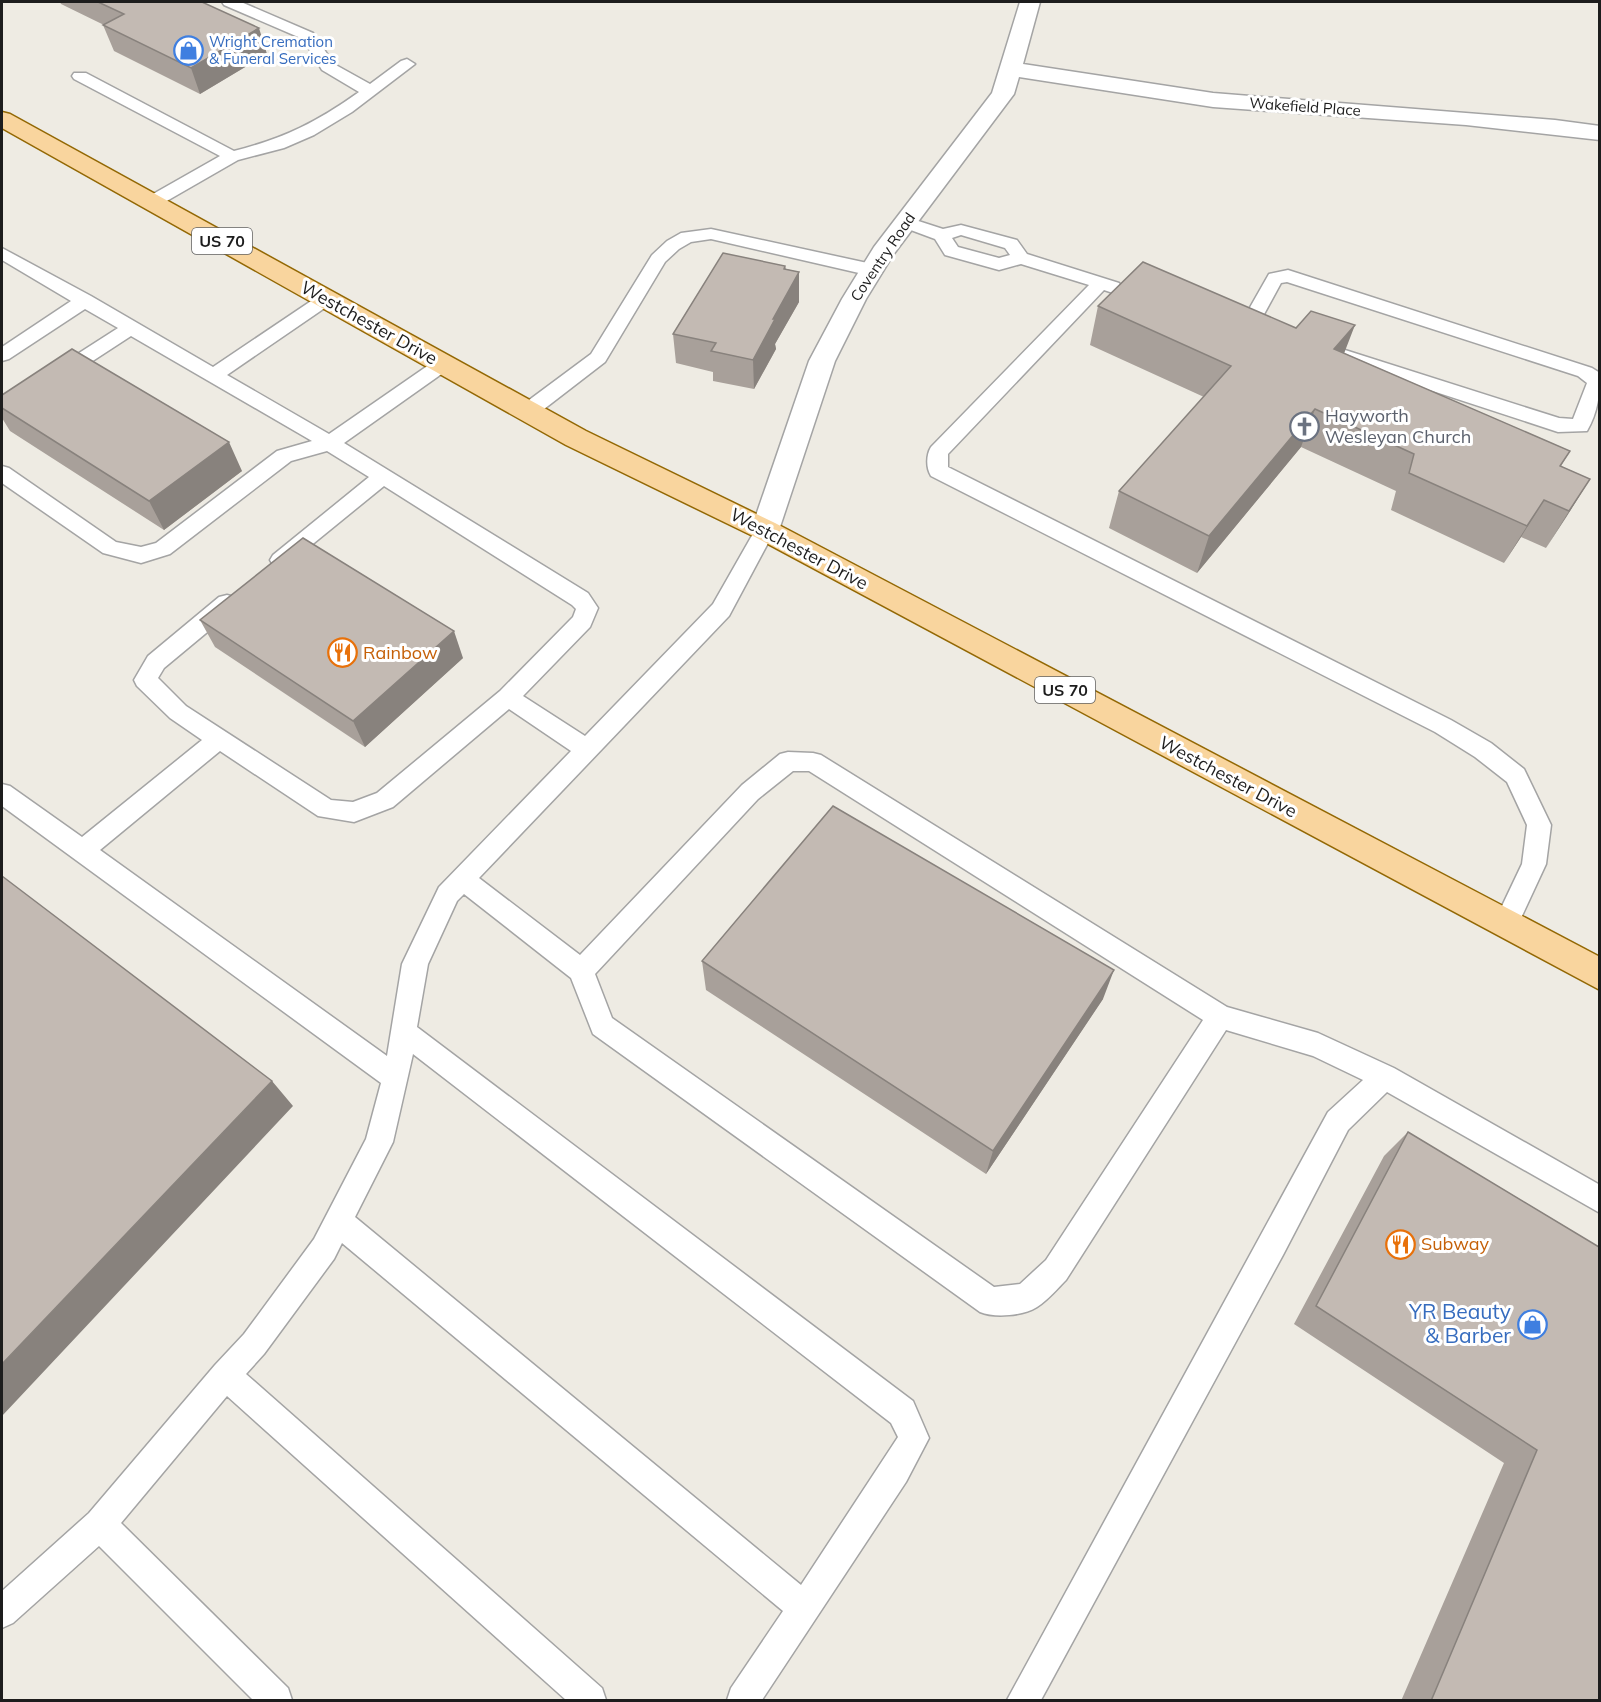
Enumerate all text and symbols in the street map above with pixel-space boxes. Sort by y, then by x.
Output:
place label: Wright Cremation & Funeral Services [209,32,337,68]
shop icon: Wright Cremation & Funeral Services [172,35,204,67]
street label: Wakefield Place [1249,93,1361,120]
street label: Coventry Road [846,209,919,305]
road number: US 70 [192,228,252,254]
street label: Westchester Drive [297,276,442,370]
place label: Hayworth Wesleyan Church [1325,404,1471,448]
church icon: Hayworth Wesleyan Church [1288,410,1320,442]
street label: Westchester Drive [726,503,872,595]
restaurant icon: Rainbow [326,637,358,669]
place label: Rainbow [363,641,438,664]
road number: US 70 [1035,677,1095,703]
street label: Westchester Drive [1155,731,1301,823]
restaurant icon: Subway [1384,1228,1416,1260]
place label: Subway [1421,1232,1489,1255]
place label: YR Beauty & Barber [1408,1298,1511,1348]
shop icon: YR Beauty & Barber [1516,1308,1548,1340]

